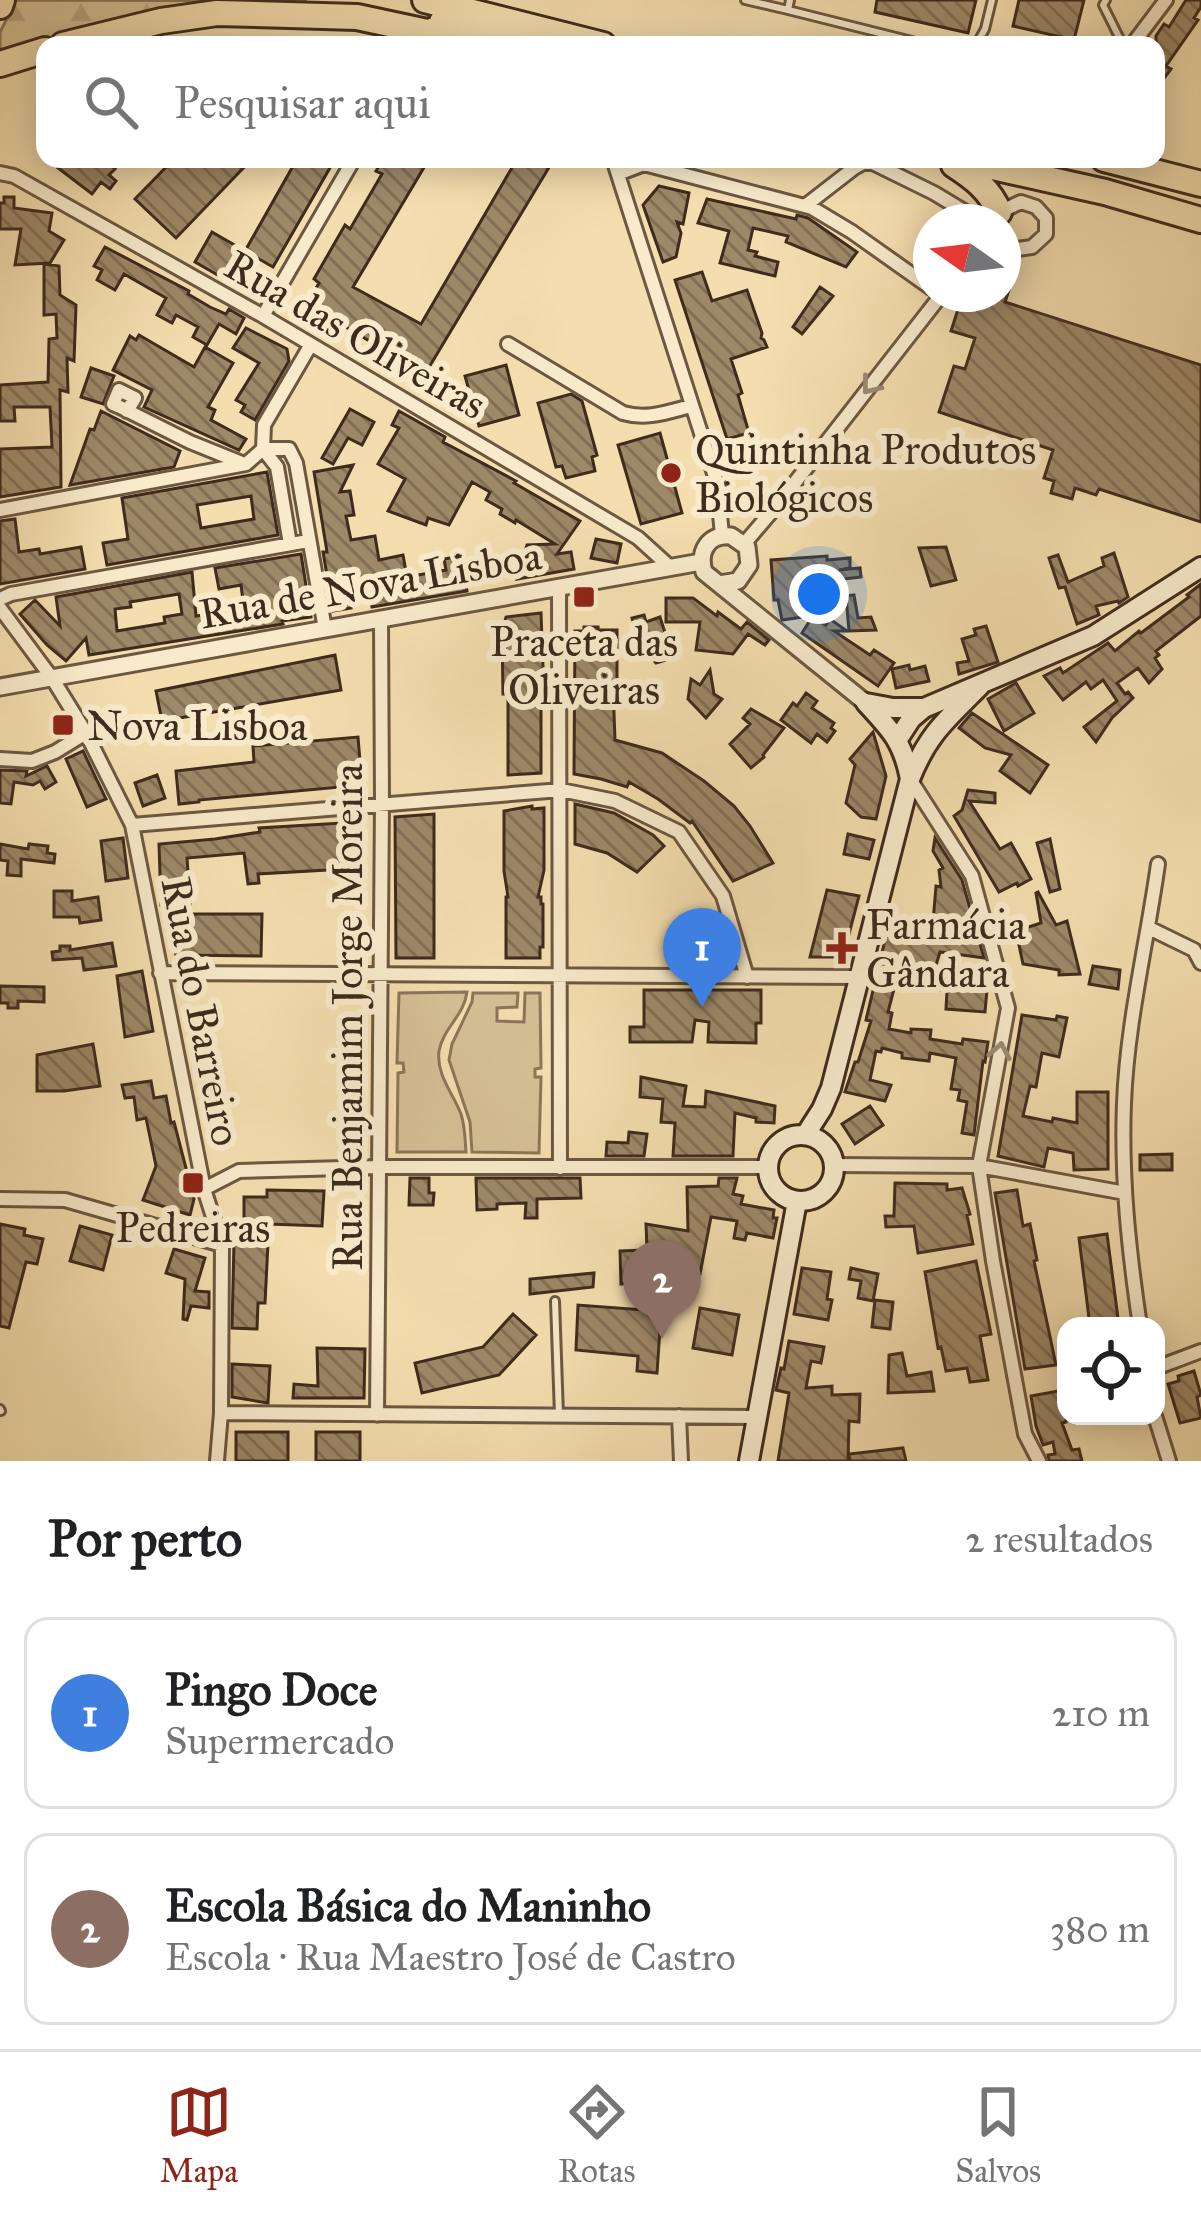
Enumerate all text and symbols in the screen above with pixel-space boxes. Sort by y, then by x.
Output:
search box [36,36,1165,168]
icon: search [78,69,144,135]
text: Pesquisar aqui [174,75,431,130]
north arrow [913,204,1021,312]
street label: Rua das Oliveiras [215,239,496,431]
one-way arrow [863,373,884,395]
place label: Quintinha Produtos Biológicos [695,424,1036,524]
marker: Quintinha Produtos Biológicos [658,460,684,486]
street label: Rua de Nova Lisboa [195,529,545,641]
your location [789,564,849,624]
marker: Praceta das Oliveiras [571,584,597,610]
place label: Praceta das Oliveiras [490,616,678,716]
place label: Nova Lisboa [87,700,308,752]
marker: Nova Lisboa [50,712,76,738]
street label: Rua Benjamim Jorge Moreira [322,763,374,1270]
street label: Rua do Barreiro [149,872,253,1150]
place label: Farmácia Gândara [866,899,1026,999]
pin: 1 [663,908,741,1007]
marker: Farmácia Gândara [829,935,855,961]
one-way arrow [987,1042,1012,1062]
marker: Pedreiras [180,1170,206,1196]
place label: Pedreiras [116,1202,270,1254]
pin: 2 [623,1240,701,1339]
map controls [1057,1317,1165,1425]
button: locate [1057,1317,1165,1425]
text: Por perto [48,1508,242,1570]
text: 2 resultados [965,1515,1153,1563]
text: Pingo Doce [165,1662,377,1717]
text: 1 [82,1689,98,1737]
text: 210 m [1052,1689,1150,1737]
text: Supermercado [165,1717,394,1765]
text: Escola Básica do Maninho [165,1878,651,1933]
text: 2 [80,1905,100,1953]
text: 380 m [1050,1905,1150,1953]
text: Escola · Rua Maestro José de Castro [165,1933,736,1981]
tab: Mapa [160,2079,238,2191]
tab: Rotas [558,2079,635,2191]
tab: Salvos [955,2079,1041,2191]

